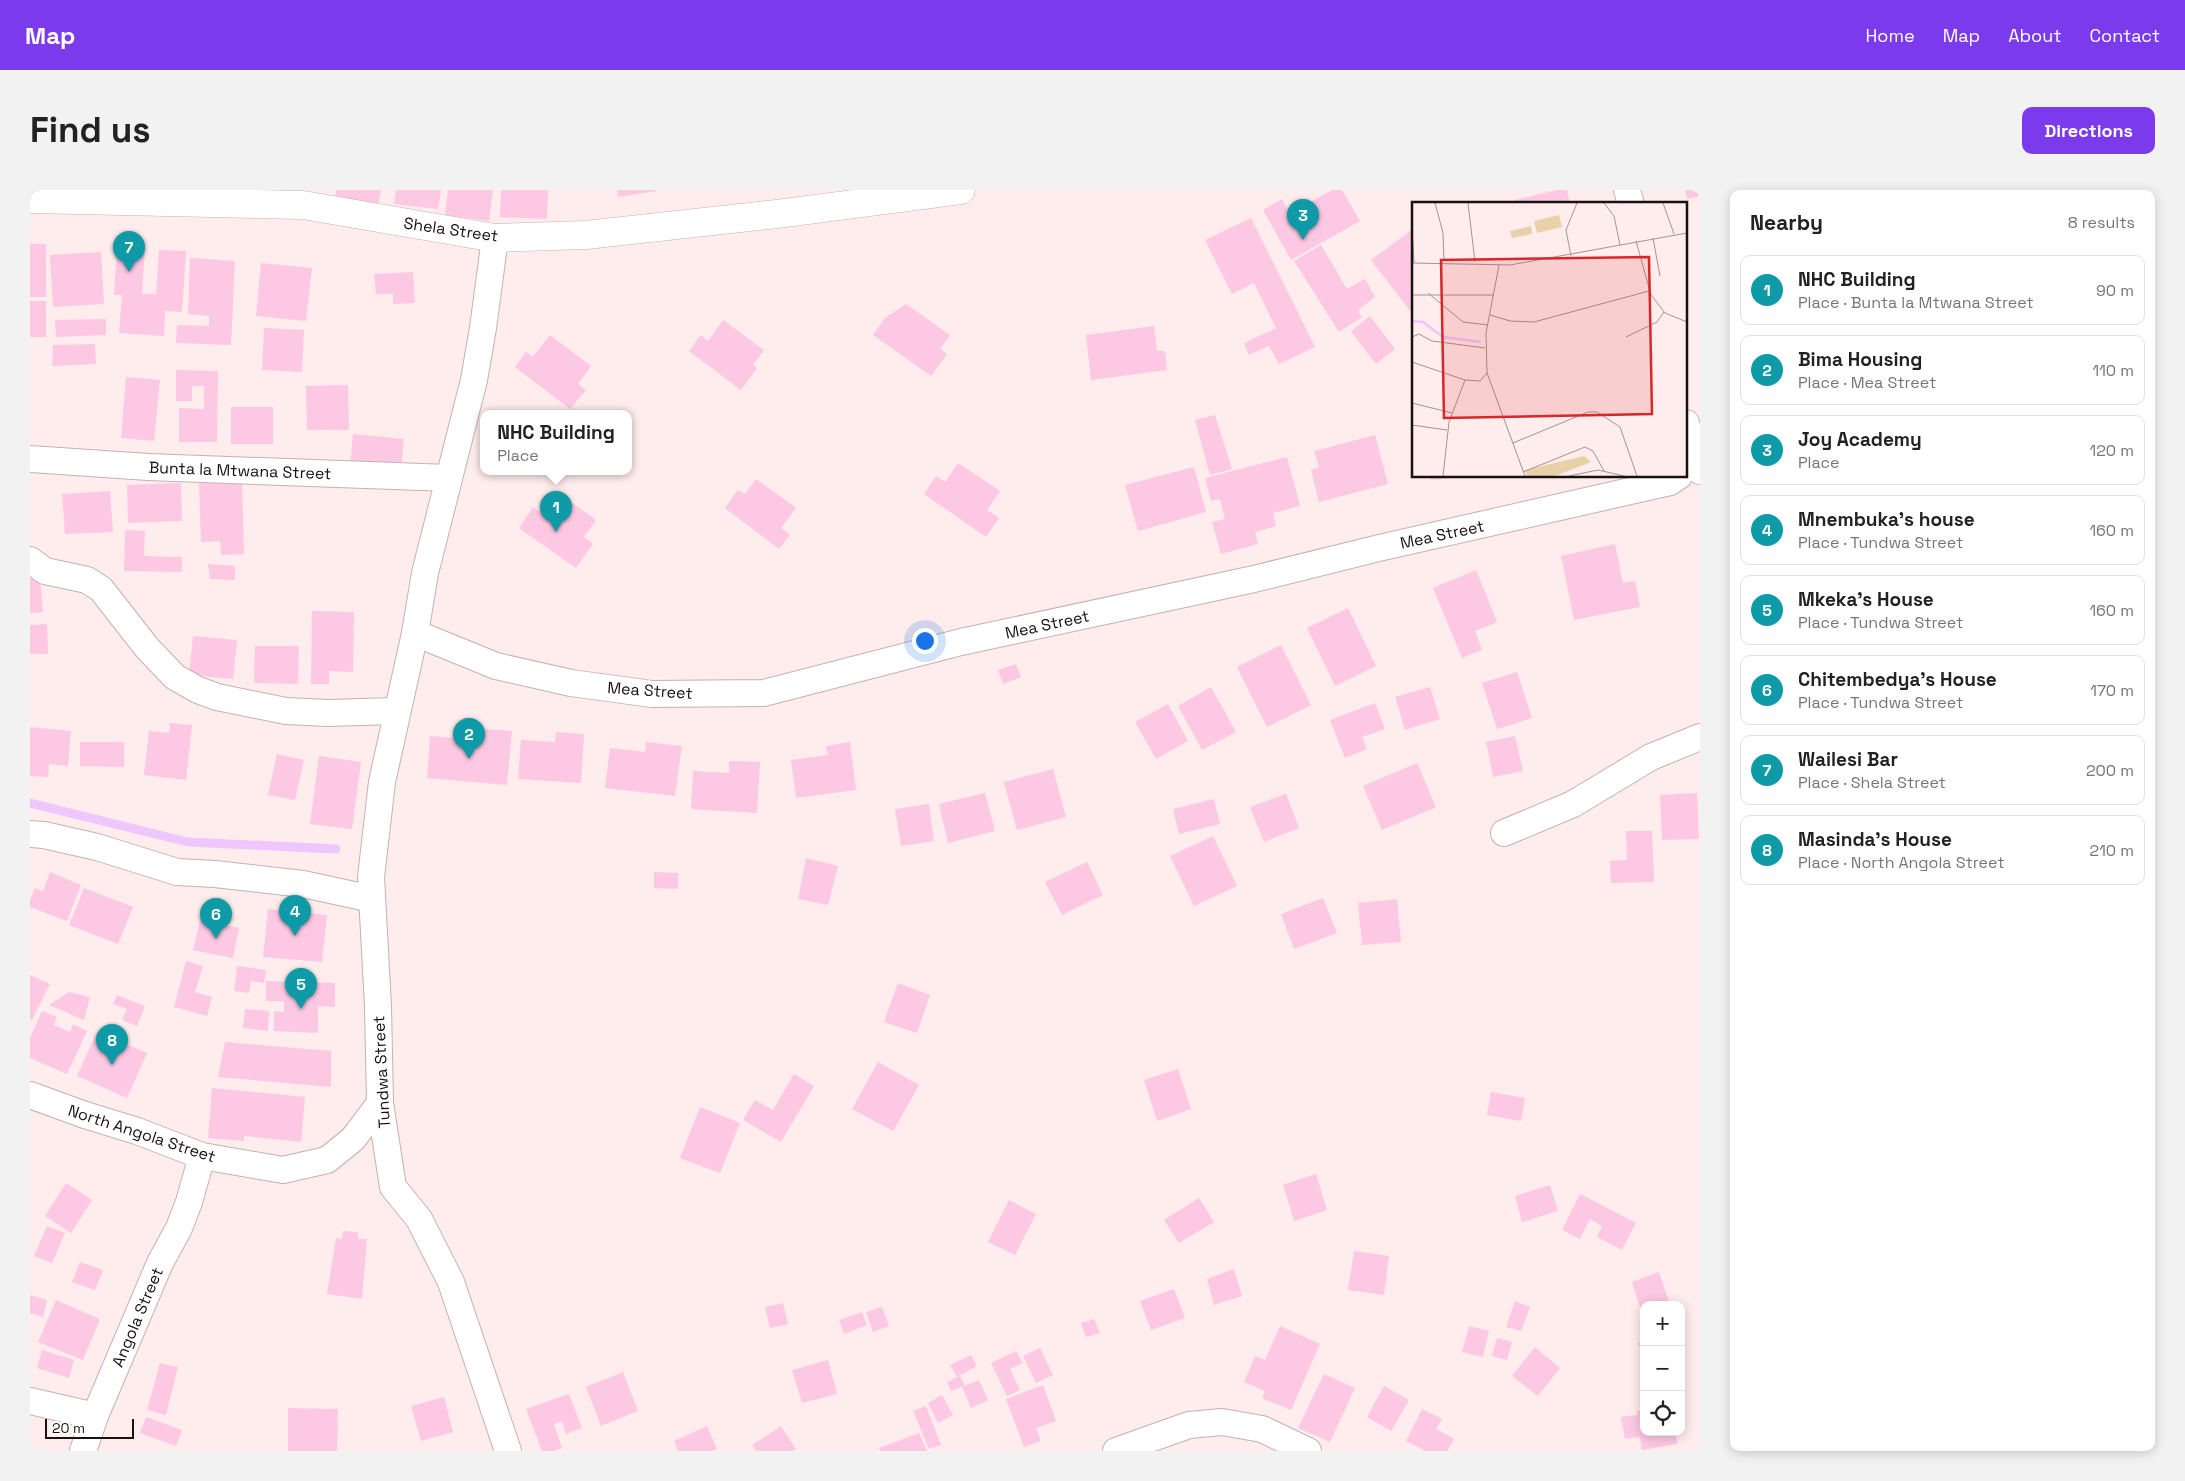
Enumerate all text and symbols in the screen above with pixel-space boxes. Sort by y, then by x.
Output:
text: Map [25,20,75,51]
text: Home [1866,24,1915,47]
text: Map [1943,24,1980,47]
text: About [2008,24,2062,47]
text: Contact [2090,24,2160,47]
button: Directions [2022,107,2155,154]
text: Find us [30,108,151,152]
pin: 3 [1287,199,1319,240]
inset map [1412,202,1688,478]
text: Nearby [1750,209,1823,236]
street label: Shela Street [402,212,500,247]
text: 8 results [2068,212,2135,233]
pin: 7 [113,231,145,272]
text: NHC Building [1798,267,1916,292]
text: 1 [1763,280,1771,301]
text: 90 m [2096,280,2134,301]
text: Place · Bunta la Mtwana Street [1798,292,2034,313]
text: Bima Housing [1798,347,1922,372]
text: 2 [1762,360,1772,381]
text: 110 m [2092,360,2134,381]
text: Place · Mea Street [1798,372,1936,393]
popup [480,410,632,475]
text: NHC Building [497,420,615,445]
text: Joy Academy [1798,427,1922,452]
text: 3 [1762,440,1772,461]
text: 120 m [2090,440,2134,461]
text: Place [497,445,539,466]
text: Place [1798,452,1840,473]
street label: Bunta la Mtwana Street [148,457,332,484]
pin: 1 [540,491,572,532]
text: Mnembuka's house [1798,507,1975,532]
street label: Mea Street [1398,515,1486,554]
text: 4 [1762,520,1772,541]
text: 160 m [2089,520,2134,541]
text: Place · Tundwa Street [1798,532,1963,553]
text: Mkeka's House [1798,587,1934,612]
text: 5 [1762,600,1772,621]
text: 160 m [2089,600,2134,621]
street label: Mea Street [1003,605,1091,644]
text: Place · Tundwa Street [1798,612,1963,633]
your location [912,628,938,654]
text: Chitembedya's House [1798,667,1997,692]
street label: Mea Street [607,677,693,704]
text: 6 [1762,680,1772,701]
text: 170 m [2090,680,2134,701]
text: Place · Tundwa Street [1798,692,1963,713]
pin: 2 [453,718,485,759]
text: Wailesi Bar [1798,747,1898,772]
text: 7 [1763,760,1771,781]
text: 200 m [2086,760,2134,781]
text: Place · Shela Street [1798,772,1946,793]
text: Masinda's House [1798,827,1952,852]
text: 8 [1762,840,1772,861]
text: 210 m [2090,840,2134,861]
text: Place · North Angola Street [1798,852,2005,873]
pin: 4 [279,895,311,936]
pin: 6 [200,898,232,939]
pin: 5 [285,968,317,1009]
street label: Tundwa Street [368,1015,395,1129]
pin: 8 [96,1024,128,1065]
street label: North Angola Street [65,1100,218,1167]
street label: Angola Street [107,1264,168,1370]
map controls [1640,1301,1685,1436]
button: + [1640,1301,1685,1346]
button: − [1640,1346,1685,1391]
button: locate [1640,1391,1685,1436]
scale bar [45,1416,134,1439]
text: 20 m [52,1419,85,1437]

